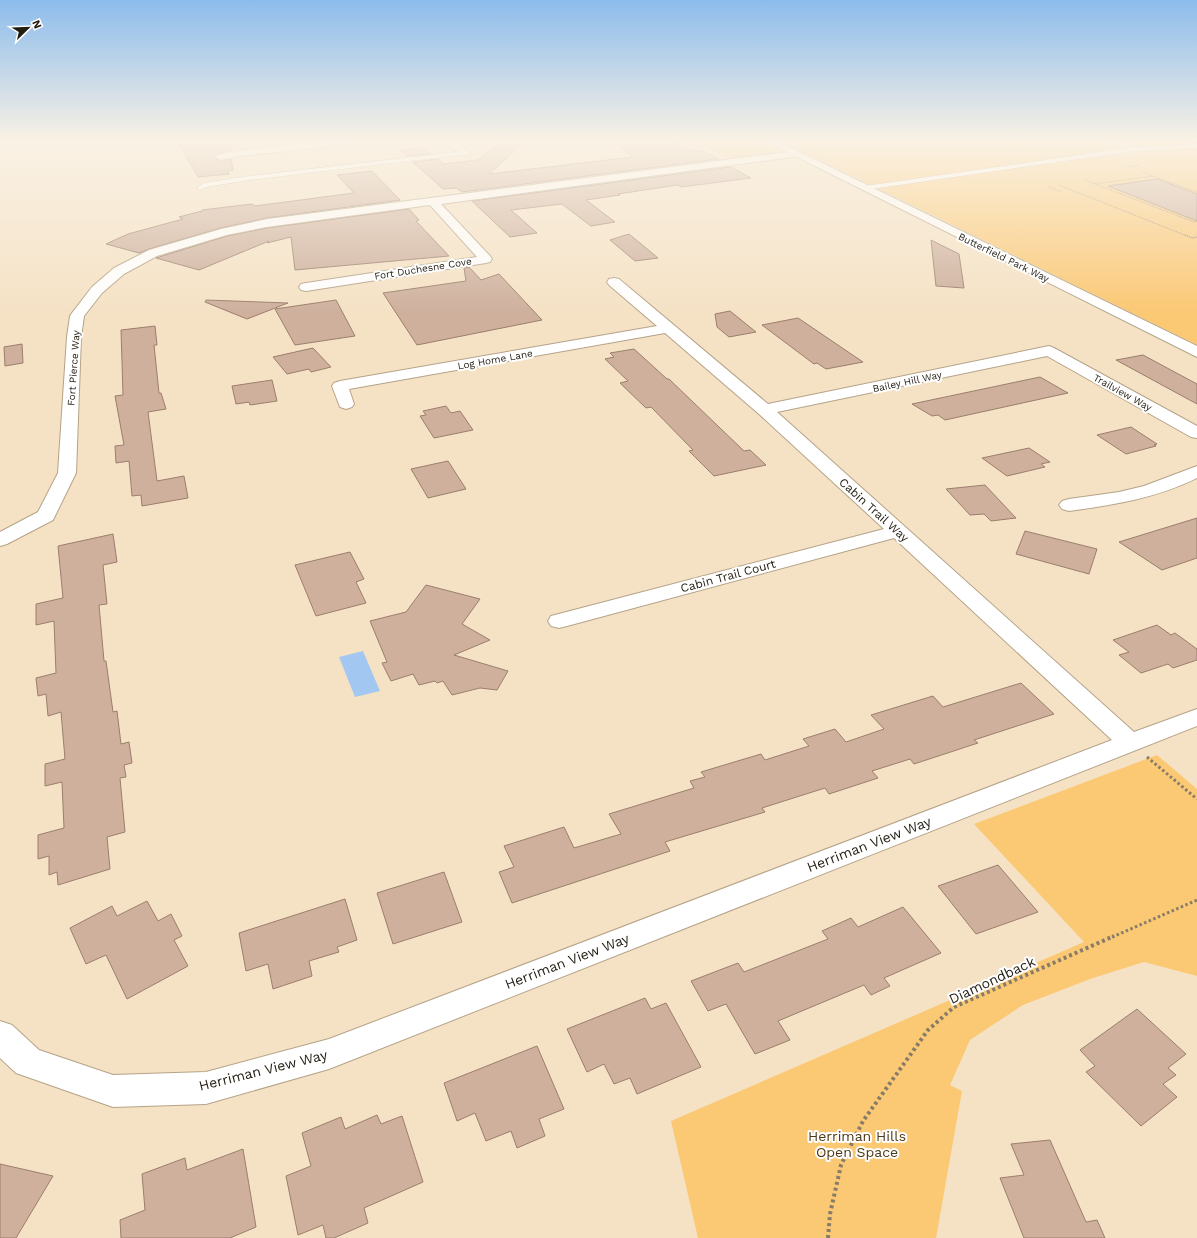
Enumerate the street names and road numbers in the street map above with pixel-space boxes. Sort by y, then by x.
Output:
street label: Butterfield Park Way [957,231,1052,285]
street label: Fort Duchesne Cove [374,255,473,282]
street label: Fort Pierce Way [65,329,82,406]
street label: Log Home Lane [457,347,534,372]
street label: Bailey Hill Way [872,369,944,394]
street label: Trailview Way [1092,372,1155,413]
street label: Cabin Trail Way [836,475,912,545]
street label: Cabin Trail Court [679,557,777,595]
street label: Herriman View Way [805,813,934,875]
street label: Herriman View Way [503,930,632,992]
street label: Diamondback [946,953,1038,1007]
street label: Herriman View Way [197,1046,330,1094]

